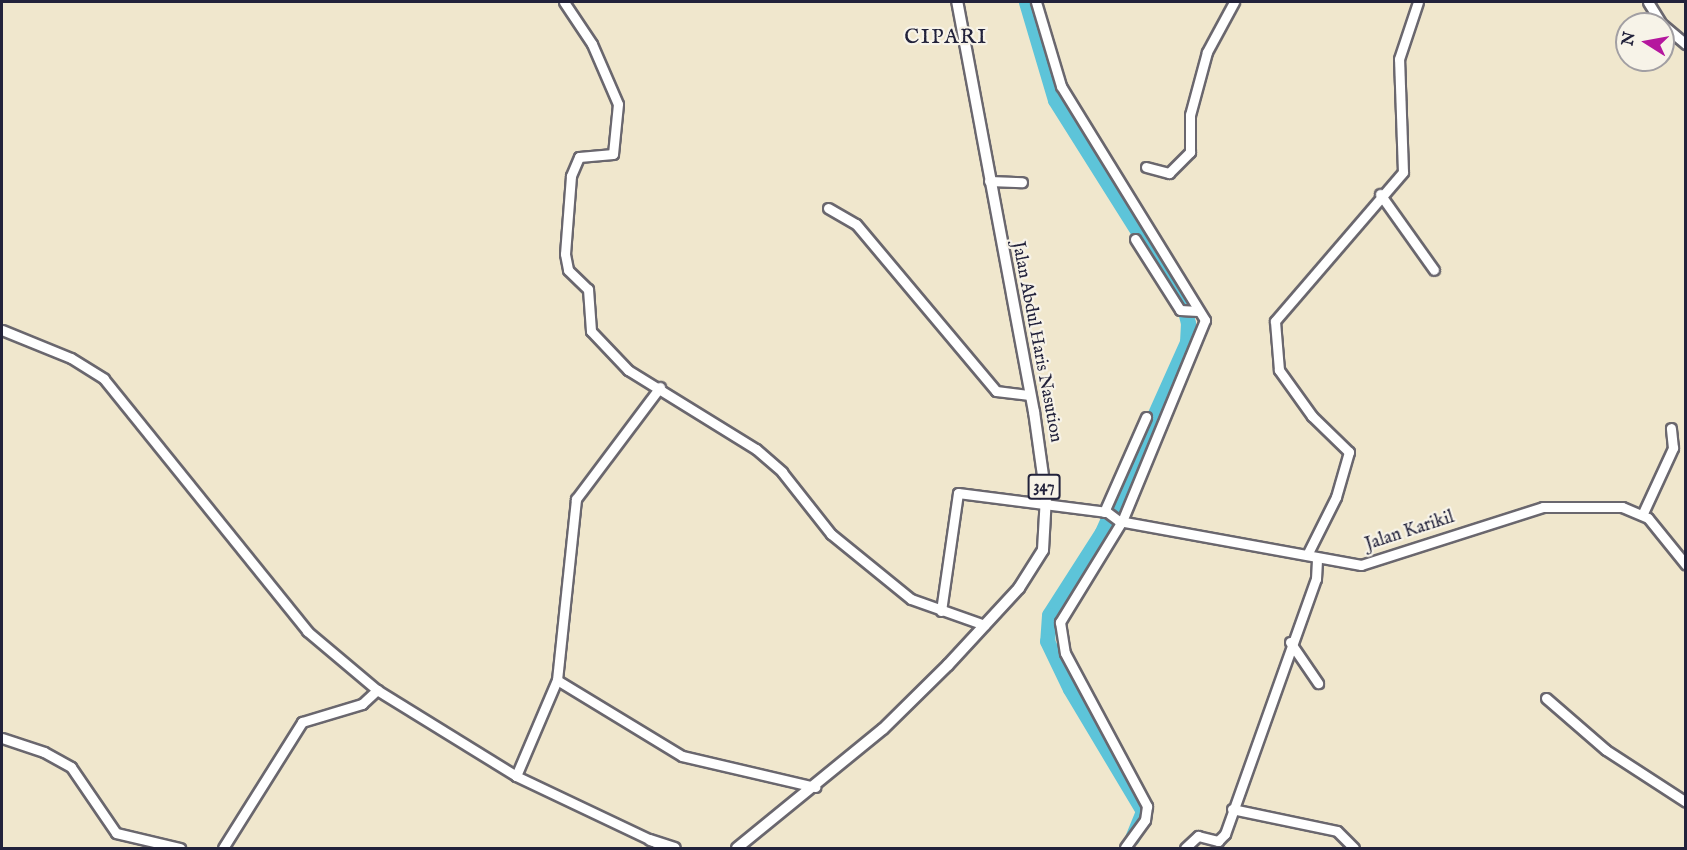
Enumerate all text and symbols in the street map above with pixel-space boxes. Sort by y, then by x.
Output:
north arrow [1615,12,1675,72]
district label: CIPARI [904,25,988,51]
text: N [1618,30,1640,48]
street label: Jalan Abdul Haris Nasution [1006,240,1066,444]
road number: 347 [1028,474,1060,500]
street label: Jalan Karikil [1363,507,1457,557]

